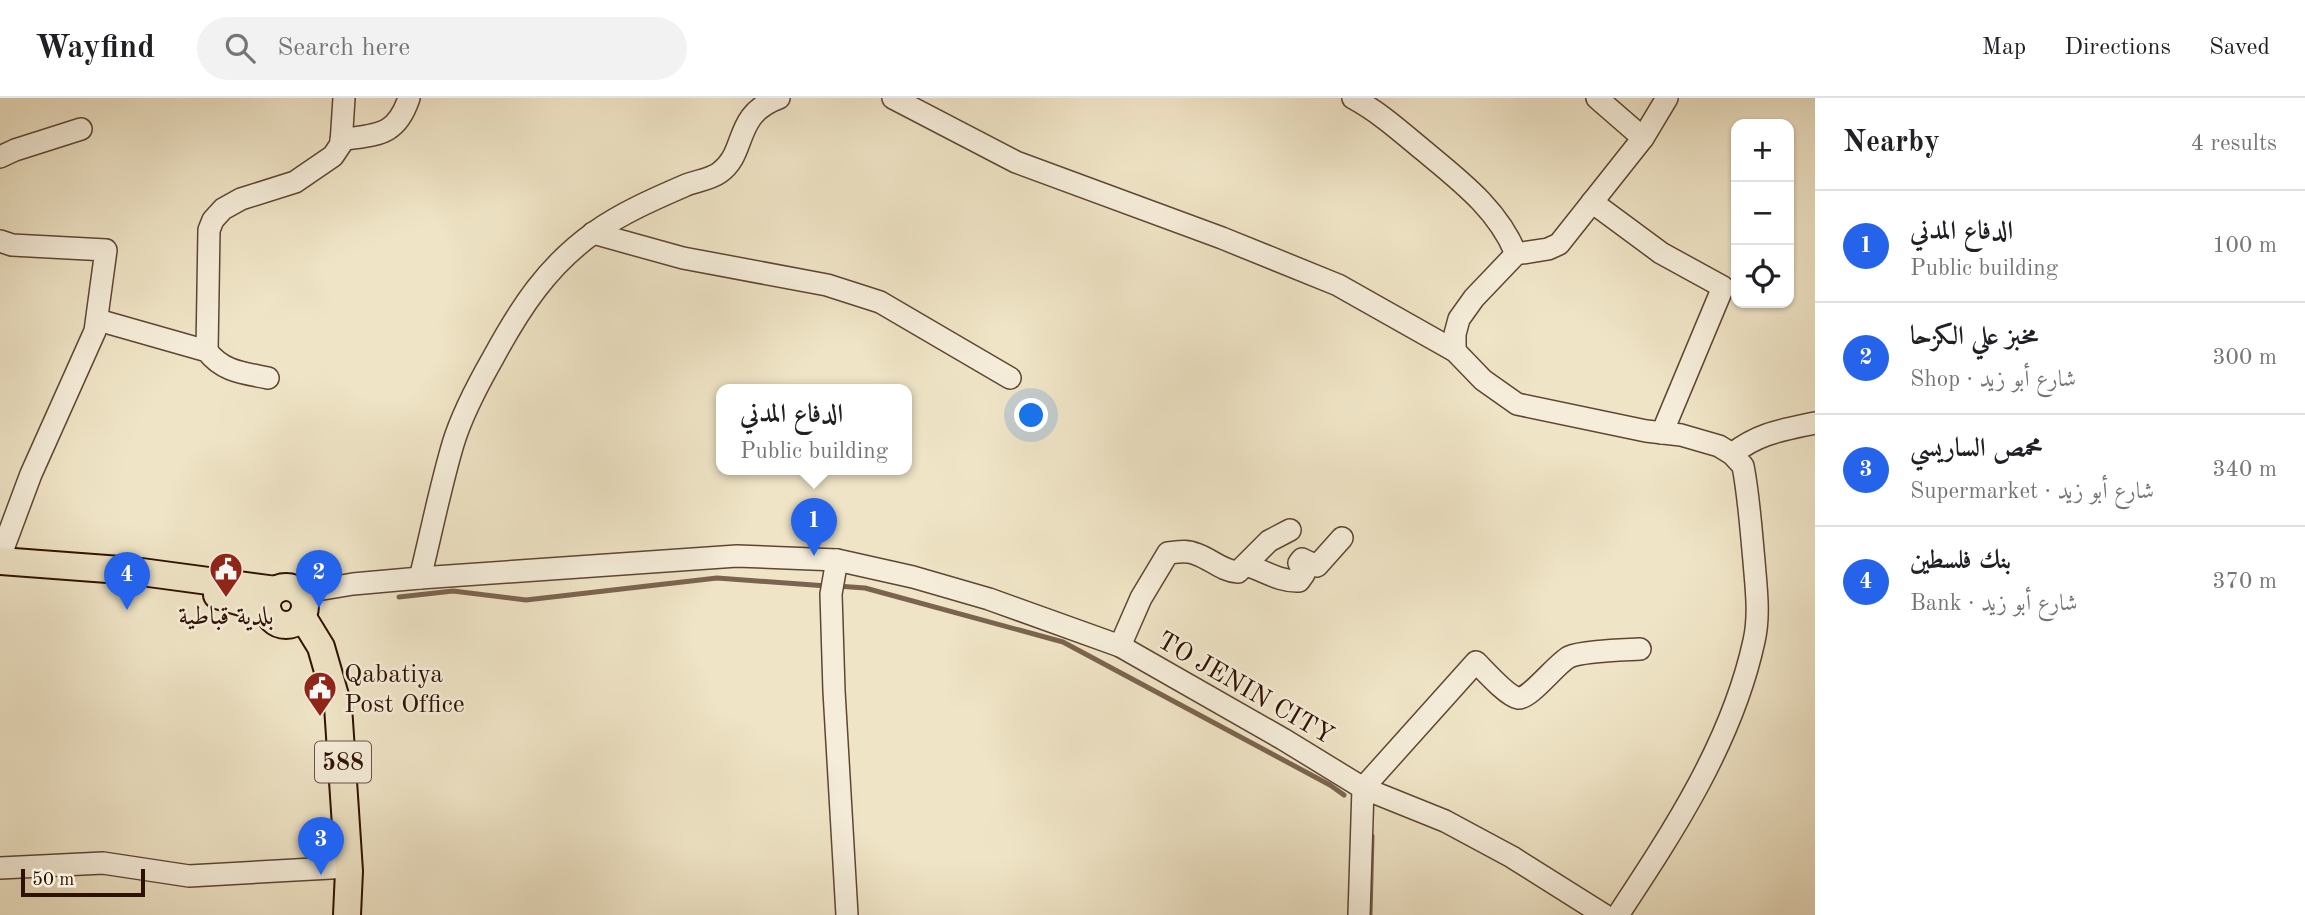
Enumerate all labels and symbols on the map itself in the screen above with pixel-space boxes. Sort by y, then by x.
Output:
your location [1014,398,1048,432]
pin: 1 [791,498,837,556]
public building icon: بلدية قباطية [207,550,245,599]
pin: 2 [296,550,342,608]
pin: 4 [104,552,150,610]
place label: بلدية قباطية [178,604,274,631]
street label: TO JENIN CITY [1152,628,1338,750]
place label: Qabatiya Post Office [344,662,465,718]
public building icon: Qabatiya Post Office [301,669,339,718]
road number: 588 [315,742,371,782]
pin: 3 [298,817,344,875]
scale bar [21,866,145,898]

